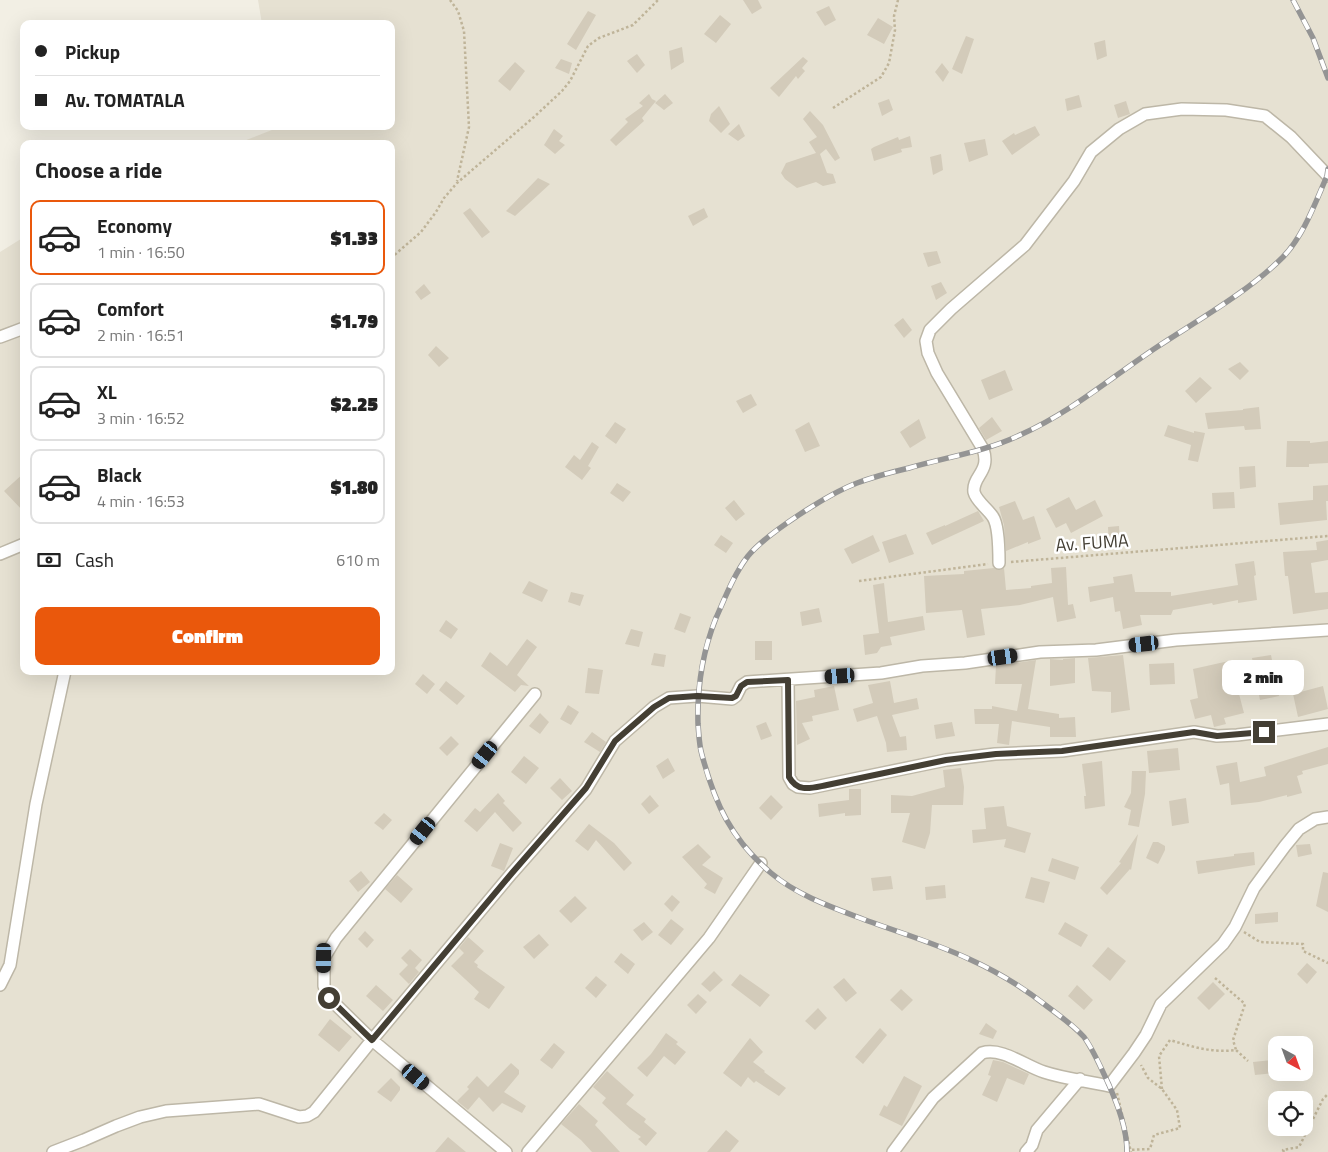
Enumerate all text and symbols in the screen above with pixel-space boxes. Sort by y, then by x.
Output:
text: Pickup [65,37,120,66]
text: Av. TOMATALA [65,85,185,114]
text: Choose a ride [35,153,162,187]
text: Economy [97,211,172,240]
icon: car [37,215,82,260]
text: $1.33 [331,223,378,252]
text: 1 min · 16:50 [97,240,185,264]
text: Comfort [97,294,164,323]
icon: car [37,298,82,343]
text: $1.79 [331,306,378,335]
text: 2 min · 16:51 [97,323,185,347]
text: XL [97,377,117,406]
icon: car [37,381,82,426]
text: $2.25 [331,389,378,418]
text: 3 min · 16:52 [97,406,185,430]
text: Black [97,460,142,489]
icon: car [37,464,82,509]
text: $1.80 [331,472,378,501]
text: 4 min · 16:53 [97,489,185,513]
street label: Av. FUMA [1055,526,1130,559]
text: Cash [75,545,114,574]
icon: cash [35,546,63,574]
text: 610 m [336,548,380,572]
button: Confirm [35,607,380,665]
car [1128,635,1159,653]
car [987,647,1018,667]
callout: 2 min [1223,660,1305,694]
text: 2 min [1243,665,1283,689]
car [824,667,855,685]
route end [1253,721,1275,743]
car [469,739,500,771]
car [407,815,438,847]
car [316,943,331,973]
route start [318,987,340,1009]
north arrow [1268,1036,1312,1081]
map controls [1268,1036,1313,1136]
car [399,1062,432,1092]
button: locate [1268,1091,1313,1136]

